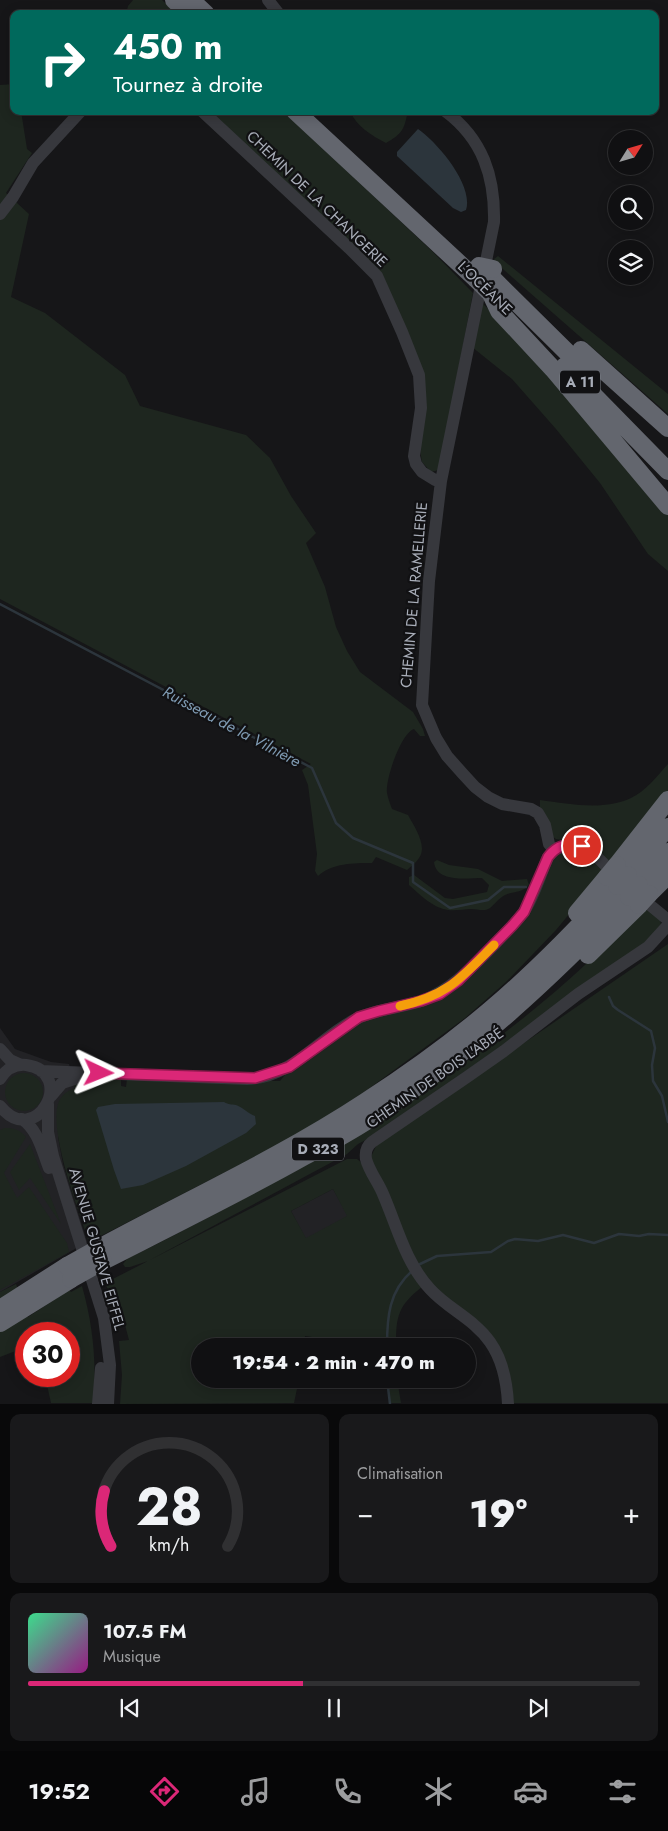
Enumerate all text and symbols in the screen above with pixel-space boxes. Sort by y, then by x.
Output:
text: 450 m [113,22,222,72]
icon: right [30,30,95,95]
text: Tournez à droite [113,68,263,100]
street label: CHEMIN DE LA CHANGERIE [242,126,392,272]
north arrow [608,130,652,175]
map controls [608,130,653,285]
button: search [608,185,653,230]
button: layers [608,240,653,285]
street label: L’OCÉANE [452,256,518,320]
road number: A 11 [560,371,600,394]
street label: CHEMIN DE LA RAMELLERIE [395,501,433,689]
water label: Ruisseau de la Vilnière [159,680,305,773]
pin [561,825,603,867]
icon: arrive [568,832,596,860]
street label: CHEMIN DE BOIS L'ABBÉ [362,1022,508,1134]
position arrow [72,1046,124,1098]
road number: D 323 [292,1138,344,1160]
street label: AVENUE GUSTAVE EIFFEL [63,1165,131,1333]
speed limit sign: 30 [15,1322,80,1387]
text: 19:54 · 2 min · 470 m [232,1349,435,1376]
text: Climatisation [357,1462,443,1485]
text: 28 [136,1469,203,1545]
text: 19° [469,1486,527,1541]
text: − [357,1493,374,1534]
text: + [623,1493,640,1534]
text: km/h [149,1532,190,1558]
text: 107.5 FM [103,1618,186,1645]
text: Musique [103,1645,161,1668]
icon: previous [116,1694,144,1722]
icon: pause [320,1694,348,1722]
icon: next [524,1694,552,1722]
icon: directions [147,1774,182,1809]
icon: music [238,1774,273,1809]
icon: phone [330,1774,365,1809]
icon: climate [421,1774,456,1809]
icon: car [513,1774,548,1809]
icon: filters [605,1774,640,1809]
text: 19:52 [28,1775,90,1807]

